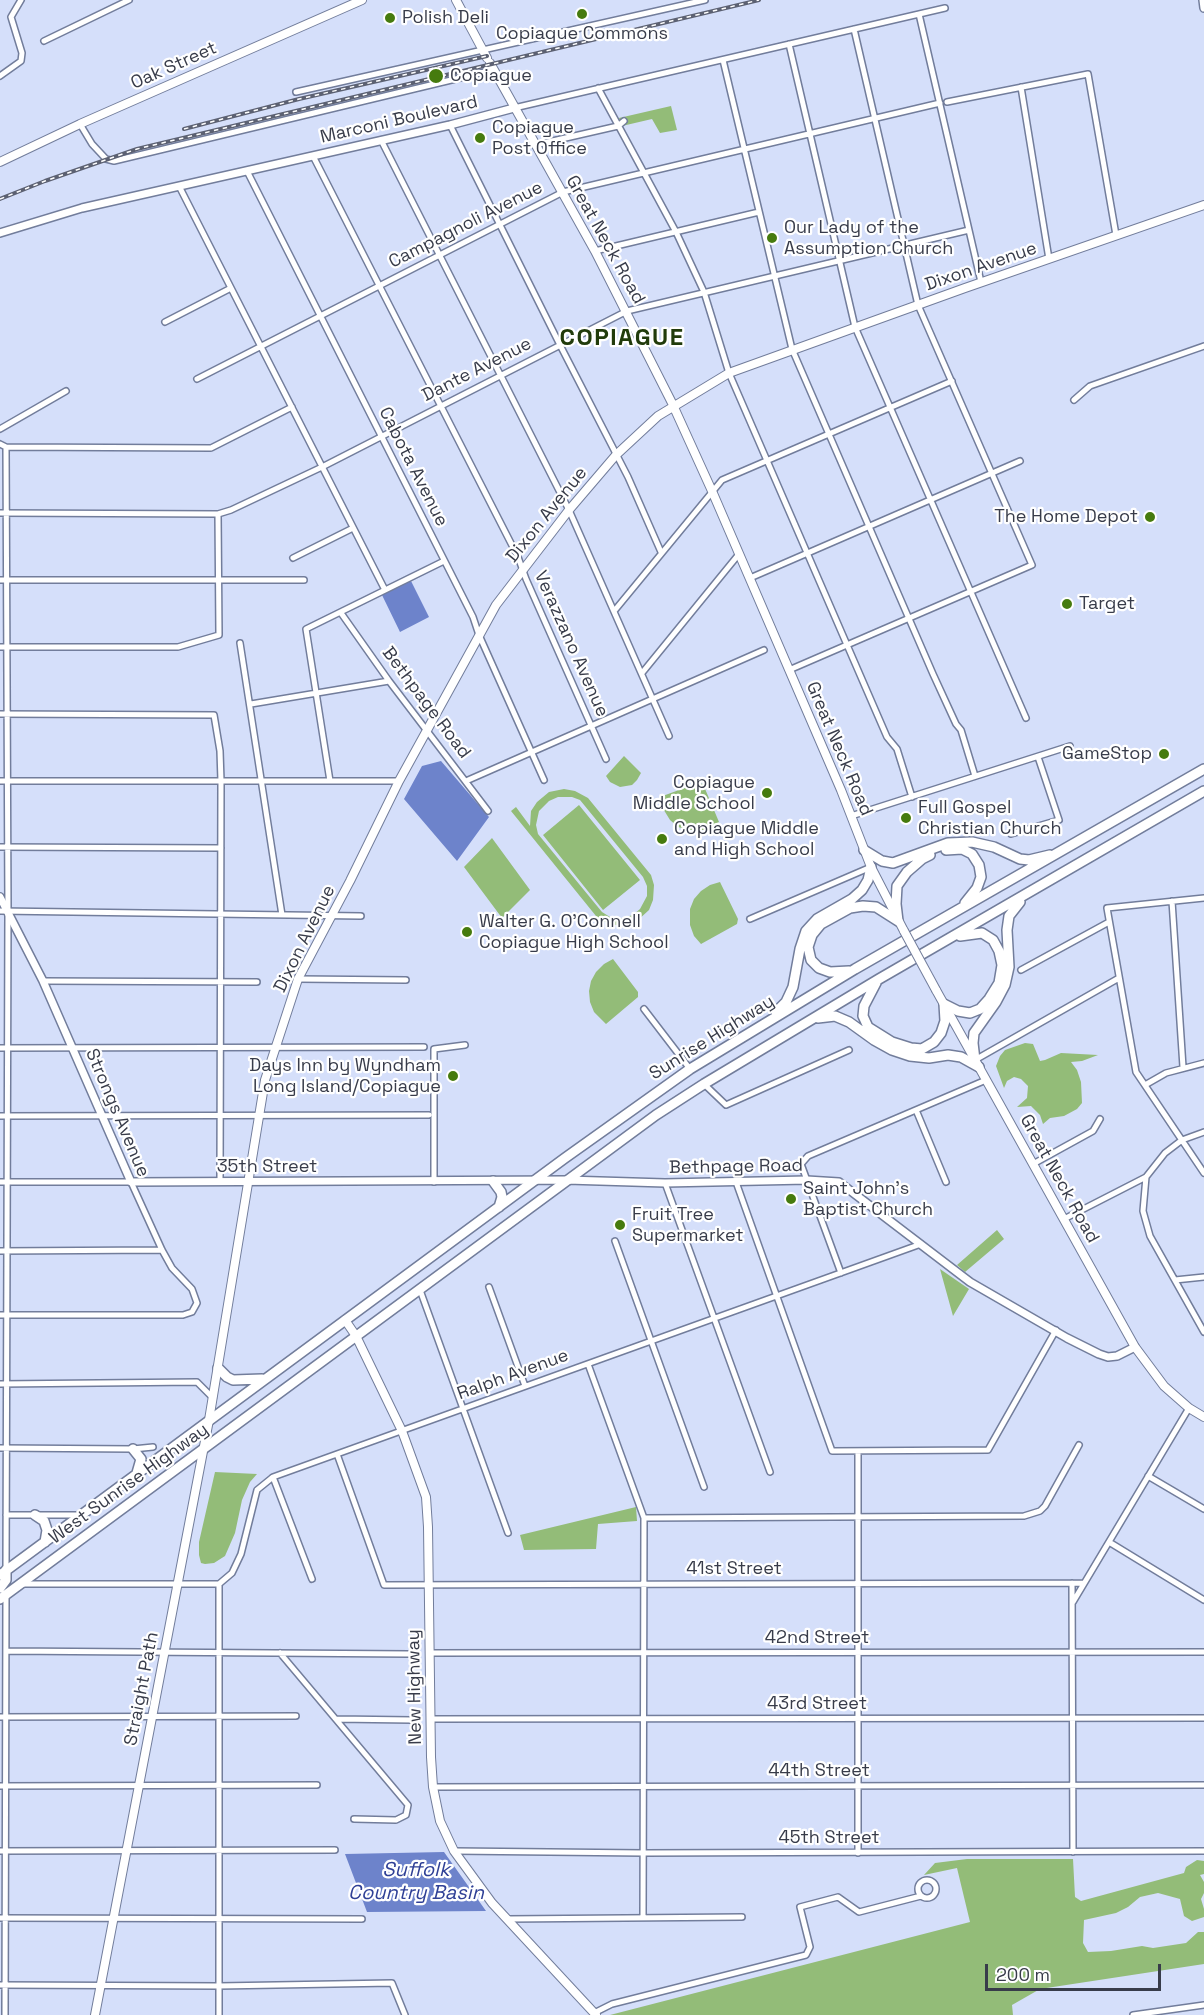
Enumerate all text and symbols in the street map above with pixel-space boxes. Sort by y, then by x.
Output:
place label: Polish Deli [402,7,489,29]
marker: Copiague Commons [575,7,589,21]
marker: Polish Deli [383,11,397,25]
place label: Copiague Commons [496,23,668,45]
street label: Oak Street [128,37,220,95]
place label: Copiague [450,65,532,87]
marker: Copiague [427,67,445,85]
street label: Marconi Boulevard [318,91,480,149]
place label: Copiague Post Office [492,117,587,160]
marker: Copiague Post Office [473,131,487,145]
street label: Great Neck Road [561,172,649,308]
street label: Campagnoli Avenue [385,177,547,273]
place label: Our Lady of the Assumption Church [784,217,953,260]
marker: Our Lady of the Assumption Church [765,231,779,245]
street label: Dixon Avenue [922,238,1040,296]
district label: COPIAGUE [560,324,684,352]
street label: Dante Avenue [419,333,535,407]
street label: Cabota Avenue [374,404,452,530]
street label: Dixon Avenue [502,463,592,567]
place label: The Home Depot [994,506,1138,528]
marker: The Home Depot [1143,510,1157,524]
street label: Verazzano Avenue [529,568,613,720]
place label: Target [1079,593,1135,615]
marker: Target [1060,597,1074,611]
street label: Bethpage Road [377,643,475,763]
street label: Great Neck Road [801,679,877,819]
place label: GameStop [1062,743,1152,765]
marker: GameStop [1157,747,1171,761]
place label: Copiague Middle School [633,772,755,814]
marker: Copiague Middle School [760,786,774,800]
place label: Full Gospel Christian Church [918,797,1061,840]
marker: Full Gospel Christian Church [899,811,913,825]
place label: Copiague Middle and High School [674,818,819,860]
marker: Copiague Middle and High School [655,832,669,846]
street label: Dixon Avenue [270,882,340,996]
place label: Walter G. O'Connell Copiague High School [479,911,669,954]
marker: Walter G. O'Connell Copiague High School [460,925,474,939]
street label: Sunrise Highway [646,991,778,1085]
street label: Strongs Avenue [80,1046,154,1180]
place label: Days Inn by Wyndham Long Island/Copiague [249,1055,441,1098]
marker: Days Inn by Wyndham Long Island/Copiague [446,1069,460,1083]
street label: Great Neck Road [1015,1111,1103,1247]
street label: Bethpage Road [669,1155,803,1179]
street label: 35th Street [217,1156,317,1178]
place label: Saint John's Baptist Church [803,1178,933,1220]
marker: Saint John's Baptist Church [784,1192,798,1206]
place label: Fruit Tree Supermarket [632,1204,743,1246]
marker: Fruit Tree Supermarket [613,1218,627,1232]
street label: Ralph Avenue [454,1345,572,1405]
street label: West Sunrise Highway [45,1419,213,1549]
street label: 41st Street [686,1558,782,1580]
street label: 42nd Street [765,1627,869,1649]
street label: New Highway [403,1629,427,1745]
street label: Straight Path [120,1630,164,1748]
street label: 43rd Street [767,1693,867,1715]
street label: 44th Street [768,1760,870,1782]
street label: 45th Street [779,1827,879,1849]
water label: Suffolk Country Basin [348,1859,484,1906]
scale bar [988,1952,1164,1990]
text: 200 m [996,1963,1050,1986]

